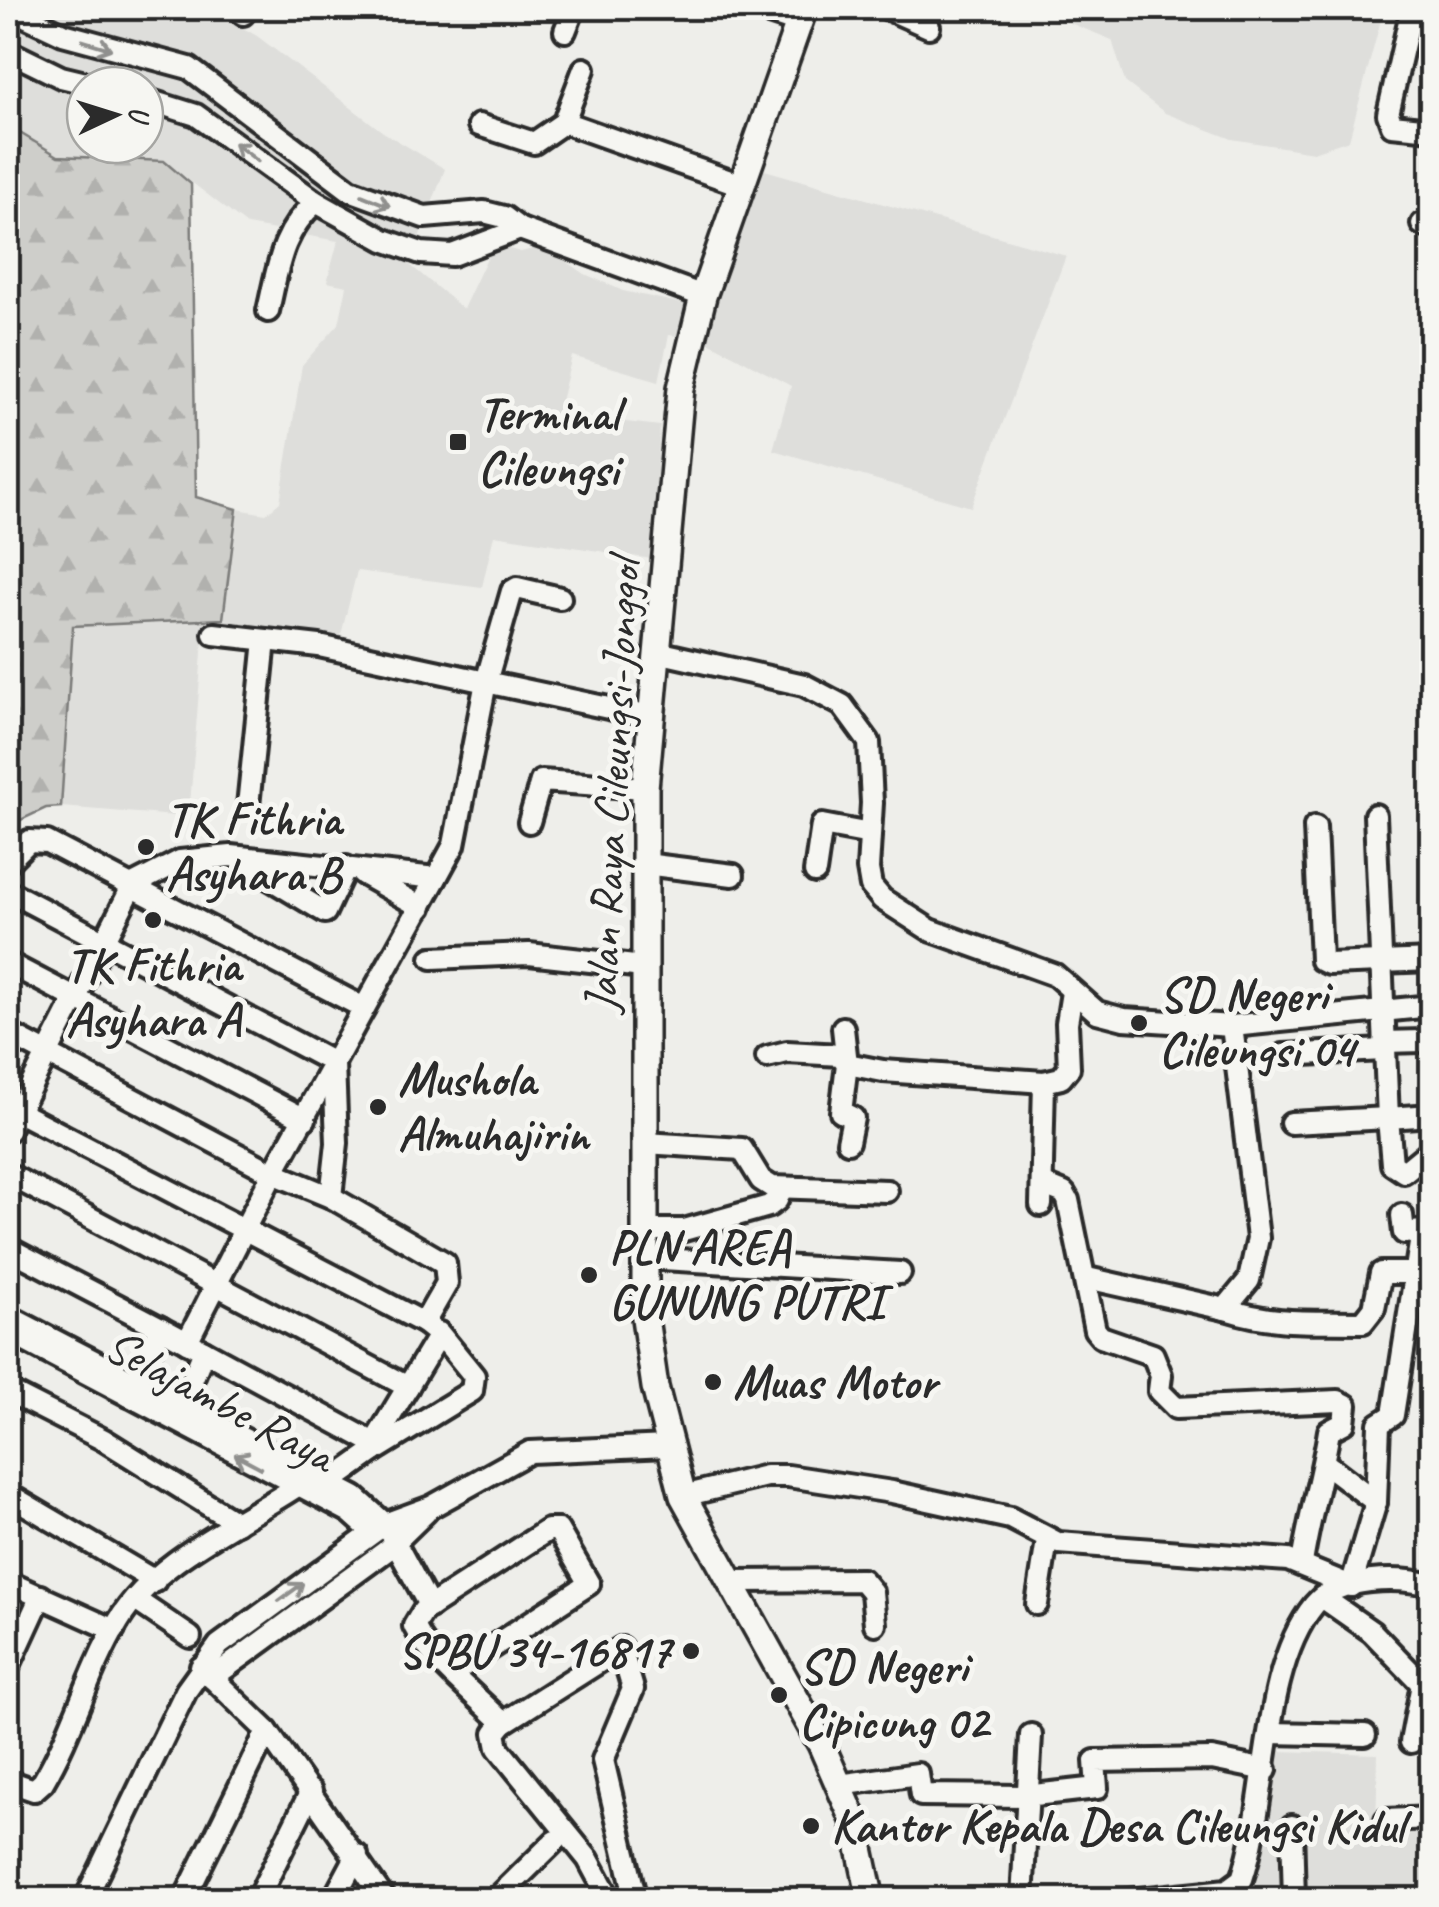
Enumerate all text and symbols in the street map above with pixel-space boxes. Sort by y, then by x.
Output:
one-way arrow [81,37,113,55]
north arrow [65,65,165,165]
text: U [122,105,158,127]
one-way arrow [233,142,260,163]
one-way arrow [360,193,391,211]
place label: Terminal Cileungsi [478,384,628,499]
marker: Terminal Cileungsi [447,431,469,453]
street label: Jalan Raya Cileungsi-Jonggol [570,550,654,1016]
place label: TK Fithria Asyhara B [166,789,345,904]
marker: TK Fithria Asyhara B [135,836,157,858]
marker: TK Fithria Asyhara A [142,909,164,931]
place label: TK Fithria Asyhara A [66,935,244,1050]
place label: SD Negeri Cileungsi 04 [1159,965,1360,1080]
marker: SD Negeri Cileungsi 04 [1128,1012,1150,1034]
place label: Mushola Almuhajirin [398,1049,591,1164]
marker: Mushola Almuhajirin [367,1096,389,1118]
place label: PLN AREA GUNUNG PUTRI [609,1217,894,1332]
marker: PLN AREA GUNUNG PUTRI [578,1264,600,1286]
street label: Selajambe Raya [95,1315,349,1487]
place label: Muas Motor [733,1352,941,1412]
marker: Muas Motor [702,1371,724,1393]
one-way arrow [233,1451,263,1470]
one-way arrow [277,1582,304,1603]
place label: SPBU 34-16817 [398,1621,676,1681]
place label: SD Negeri Cipicung 02 [799,1637,993,1752]
marker: SPBU 34-16817 [680,1640,702,1662]
marker: SD Negeri Cipicung 02 [768,1684,790,1706]
place label: Kantor Kepala Desa Cileungsi Kidul [831,1796,1412,1856]
marker: Kantor Kepala Desa Cileungsi Kidul [800,1815,822,1837]

